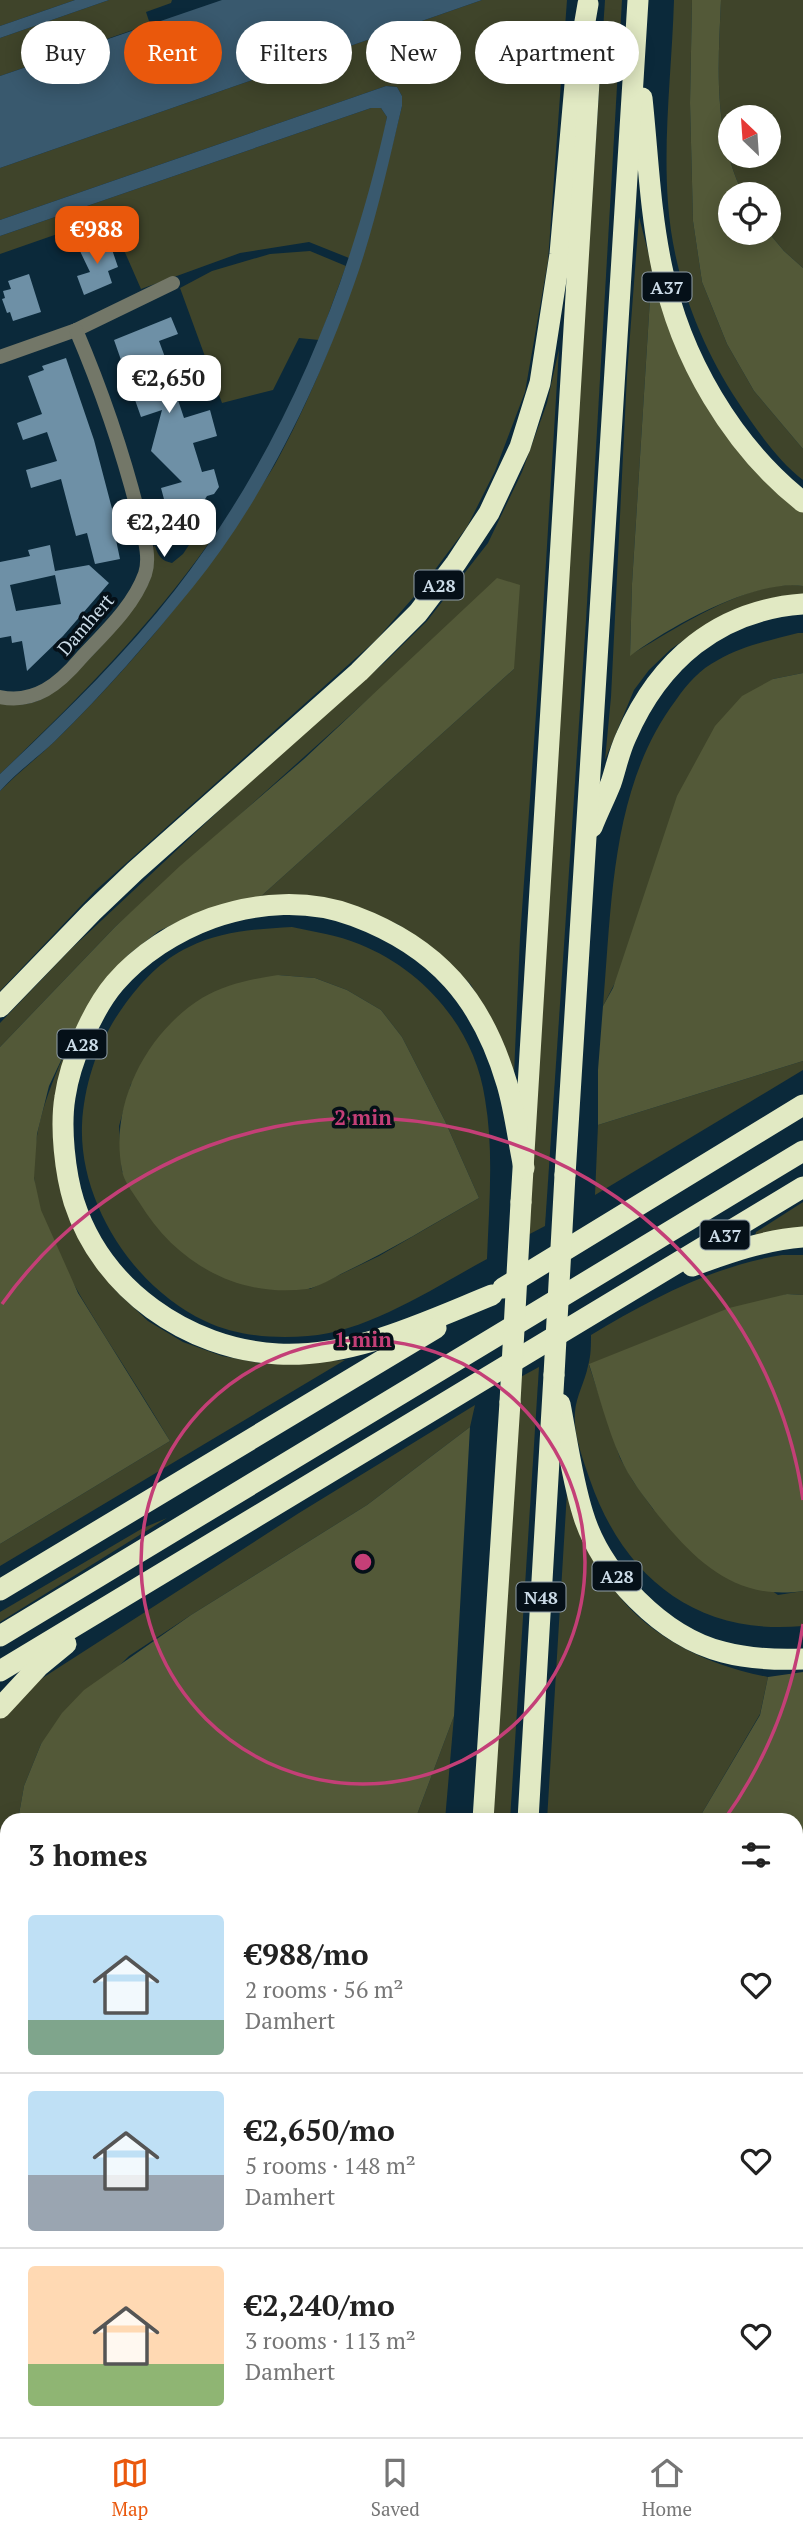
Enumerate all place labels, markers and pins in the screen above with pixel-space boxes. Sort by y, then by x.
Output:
pin: €988 [56,206,138,266]
pin: €2,650 [112,356,226,415]
pin: €2,240 [107,500,221,559]
centre of rings [351,1550,375,1574]

